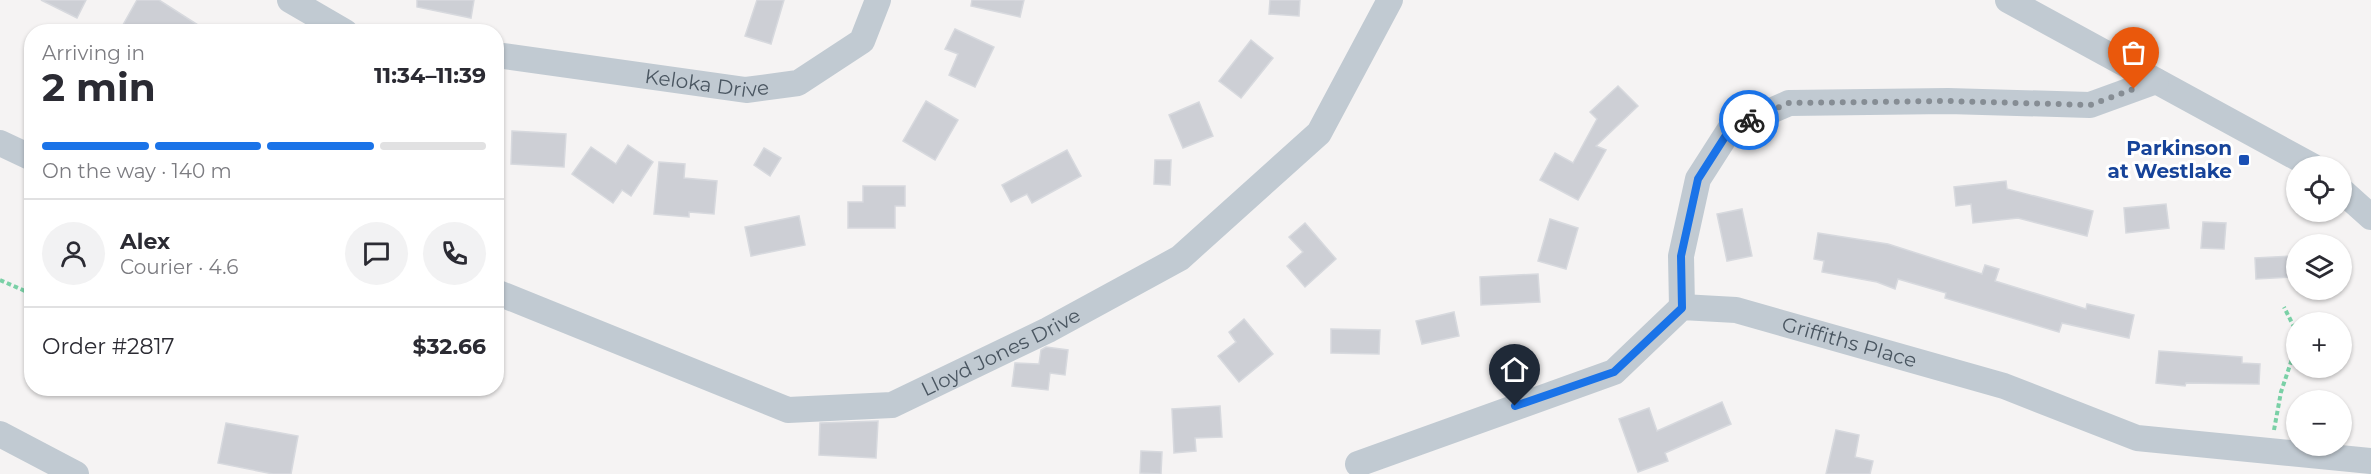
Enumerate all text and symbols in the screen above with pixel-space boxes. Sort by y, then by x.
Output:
pin [2108,27,2159,89]
icon: bag [2117,36,2150,69]
text: Arriving in [42,41,145,65]
text: 11:34–11:39 [374,62,486,89]
text: 2 min [42,63,156,111]
street label: Keloka Drive [643,64,770,102]
courier [1719,90,1779,150]
icon: bike [1733,104,1766,137]
place label: Parkinson at Westlake [2108,136,2232,183]
marker: Parkinson at Westlake [2237,153,2251,167]
map controls [2286,156,2352,456]
button: locate [2286,156,2352,222]
text: On the way · 140 m [42,159,232,183]
button: person [42,222,105,285]
button: chat [345,222,408,285]
button: phone [423,222,486,285]
text: Alex [120,228,170,255]
button: layers [2286,234,2352,300]
text: Courier · 4.6 [120,255,238,279]
street label: Lloyd Jones Drive [917,303,1085,401]
street label: Griffiths Place [1779,312,1920,373]
button: + [2286,312,2352,378]
text: Order #2817 [42,333,175,360]
text: $32.66 [412,333,486,360]
pin [1489,344,1540,406]
icon: home [1498,353,1531,386]
button: − [2286,390,2352,456]

